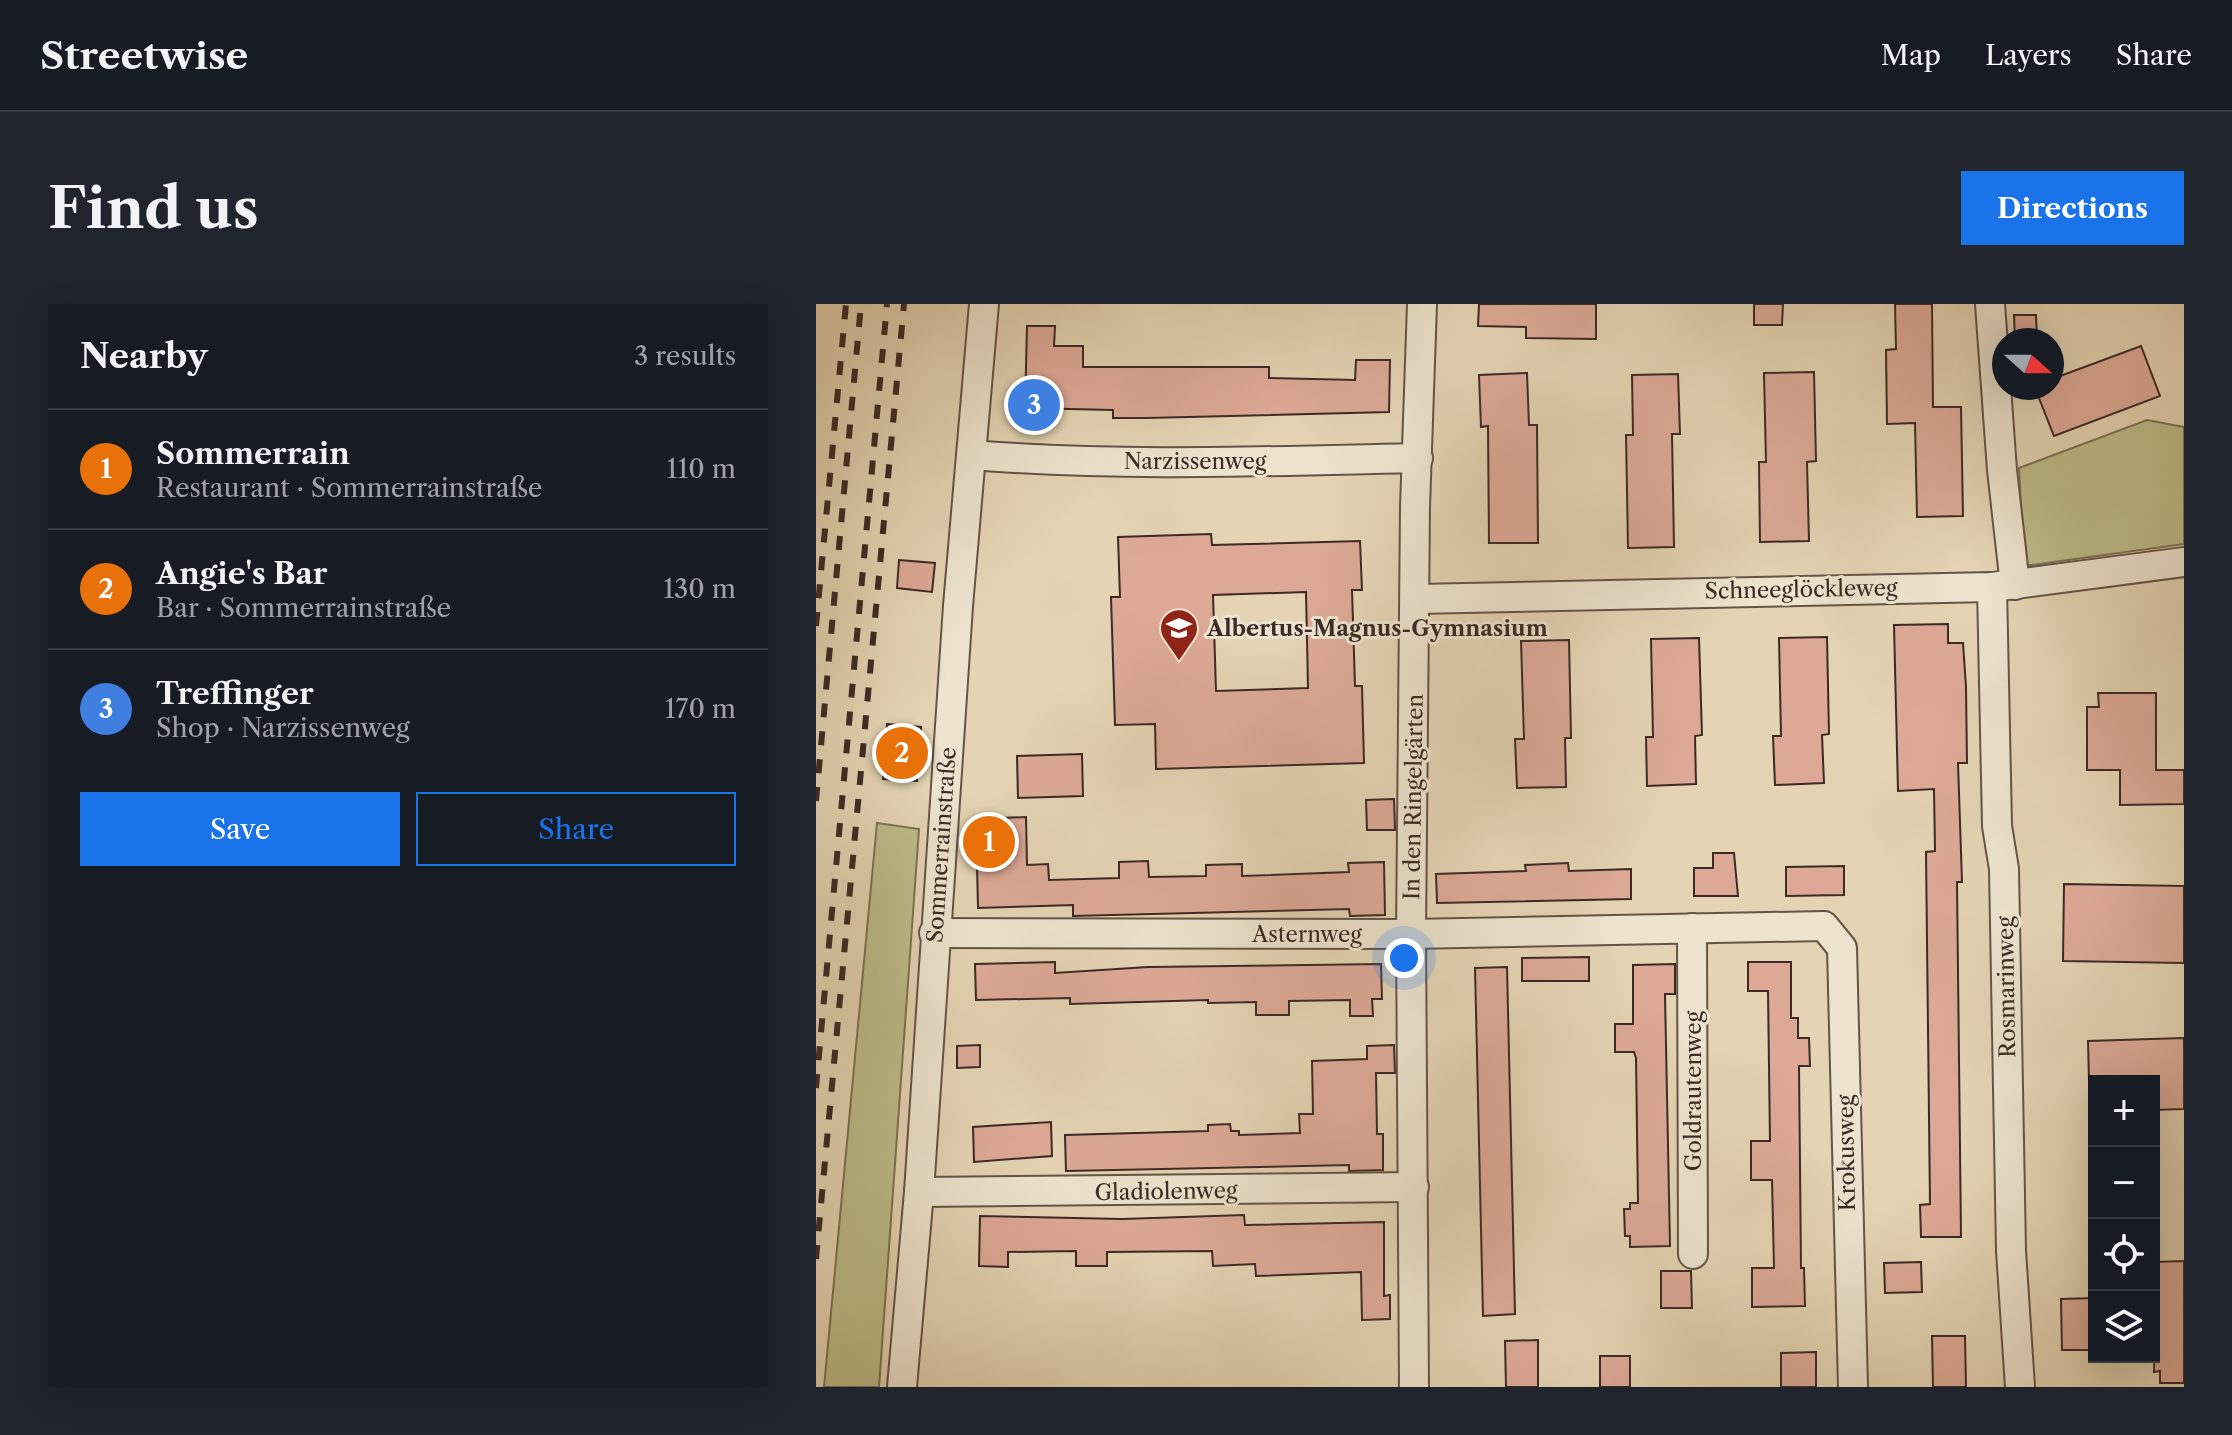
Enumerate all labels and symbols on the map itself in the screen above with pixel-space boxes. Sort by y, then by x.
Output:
north arrow [1992,328,2064,400]
pin: 3 [1008,375,1060,435]
street label: Narzissenweg [1124,448,1267,475]
street label: Schneeglöckleweg [1704,574,1898,605]
school or university icon: Albertus-Magnus-Gymnasium [1158,607,1200,662]
place label: Albertus-Magnus-Gymnasium [1206,615,1548,642]
street label: In den Ringelgärten [1398,693,1429,900]
pin: 2 [876,723,928,783]
street label: Sommerrainstraße [921,746,962,944]
pin: 1 [963,812,1015,872]
street label: Rosmarinweg [1992,915,2021,1058]
street label: Asternweg [1251,921,1362,948]
your location [1384,938,1424,978]
street label: Goldrautenweg [1680,1010,1707,1171]
street label: Krokusweg [1832,1094,1861,1212]
street label: Gladiolenweg [1094,1177,1238,1206]

